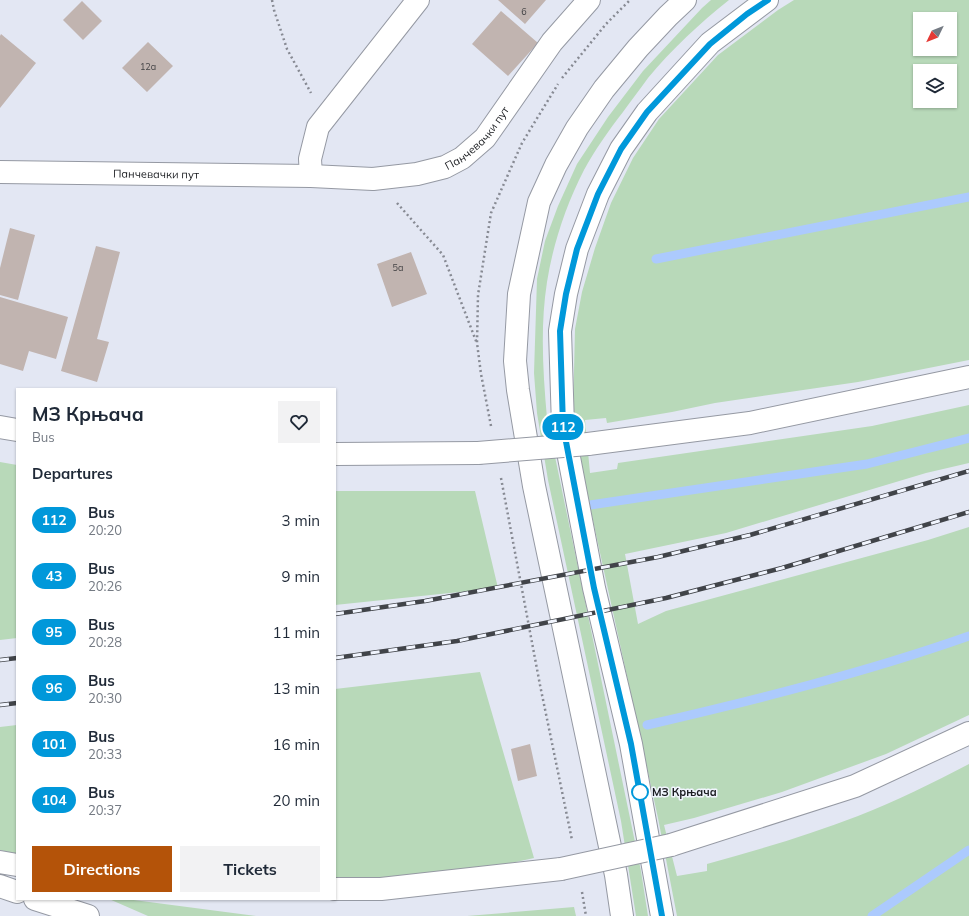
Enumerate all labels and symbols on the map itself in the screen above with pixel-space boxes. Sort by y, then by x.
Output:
house number: 6 [521,6,527,17]
north arrow [913,12,957,56]
house number: 12a [140,61,156,72]
street label: Панчевачки пут [442,104,512,173]
street label: Панчевачки пут [113,166,199,182]
house number: 5a [393,262,403,273]
line badge: 112 [540,414,586,440]
marker: МЗ Крњача [631,783,649,801]
place label: МЗ Крњача [652,785,717,799]

